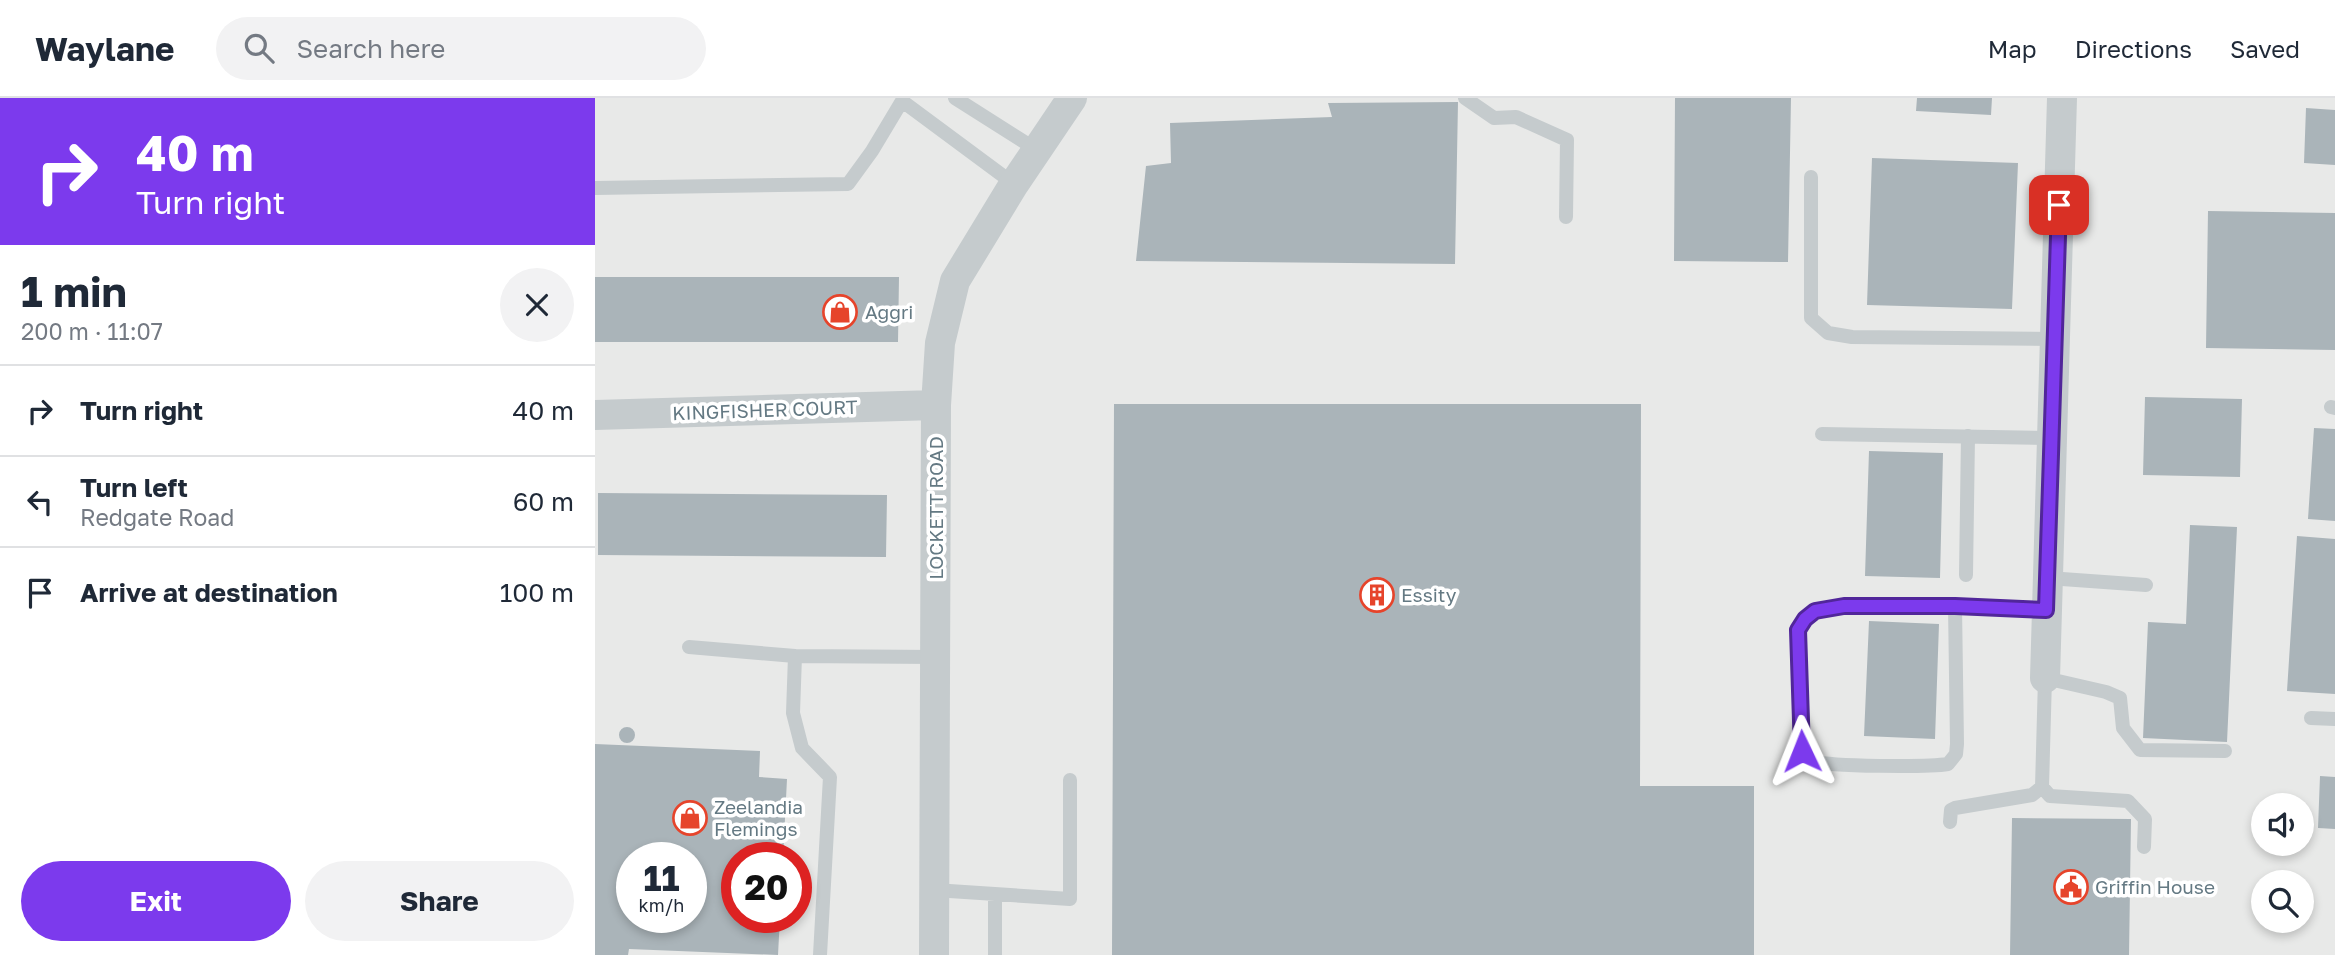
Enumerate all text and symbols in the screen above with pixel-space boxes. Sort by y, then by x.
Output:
search box [216,17,706,80]
text: Waylane [35,29,174,68]
icon: search [240,29,278,67]
text: Search here [296,33,445,64]
text: Map [1988,34,2037,63]
text: Directions [2075,34,2192,63]
text: Saved [2230,34,2300,63]
text: 40 m [136,123,254,182]
icon: right [21,126,112,217]
pin [2029,175,2089,235]
text: Turn right [136,183,285,221]
icon: arrive [2040,186,2078,224]
text: 1 min [21,266,127,316]
button: close [500,268,574,342]
shop icon: Aggri [821,293,859,331]
place label: Aggri [865,300,913,323]
text: 200 m · 11:07 [21,317,163,345]
icon: right [21,392,59,430]
text: Turn right [80,395,203,426]
text: 40 m [513,395,574,426]
street label: KINGFISHER COURT [672,395,858,424]
street label: LOCKETT ROAD [924,436,947,580]
text: Turn left [80,472,188,503]
icon: left [21,483,59,521]
text: 60 m [513,486,574,517]
text: Redgate Road [80,503,234,531]
icon: arrive [21,574,59,612]
building icon: Essity [1358,576,1396,614]
text: Arrive at destination [80,577,338,608]
text: 100 m [500,577,574,608]
place label: Essity [1401,583,1457,606]
position arrow [1765,714,1839,788]
map controls [2251,793,2314,933]
button: sound [2251,793,2314,856]
place label: Zeelandia Flemings [714,795,803,840]
shop icon: Zeelandia Flemings [671,799,709,837]
speed limit sign: 20 [721,842,812,933]
text: 11 [643,857,680,899]
button: Exit [21,861,291,941]
button: Share [305,861,574,941]
public building icon: Griffin House [2052,868,2090,906]
button: search [2251,870,2314,933]
place label: Griffin House [2095,875,2215,898]
text: km/h [639,894,684,916]

